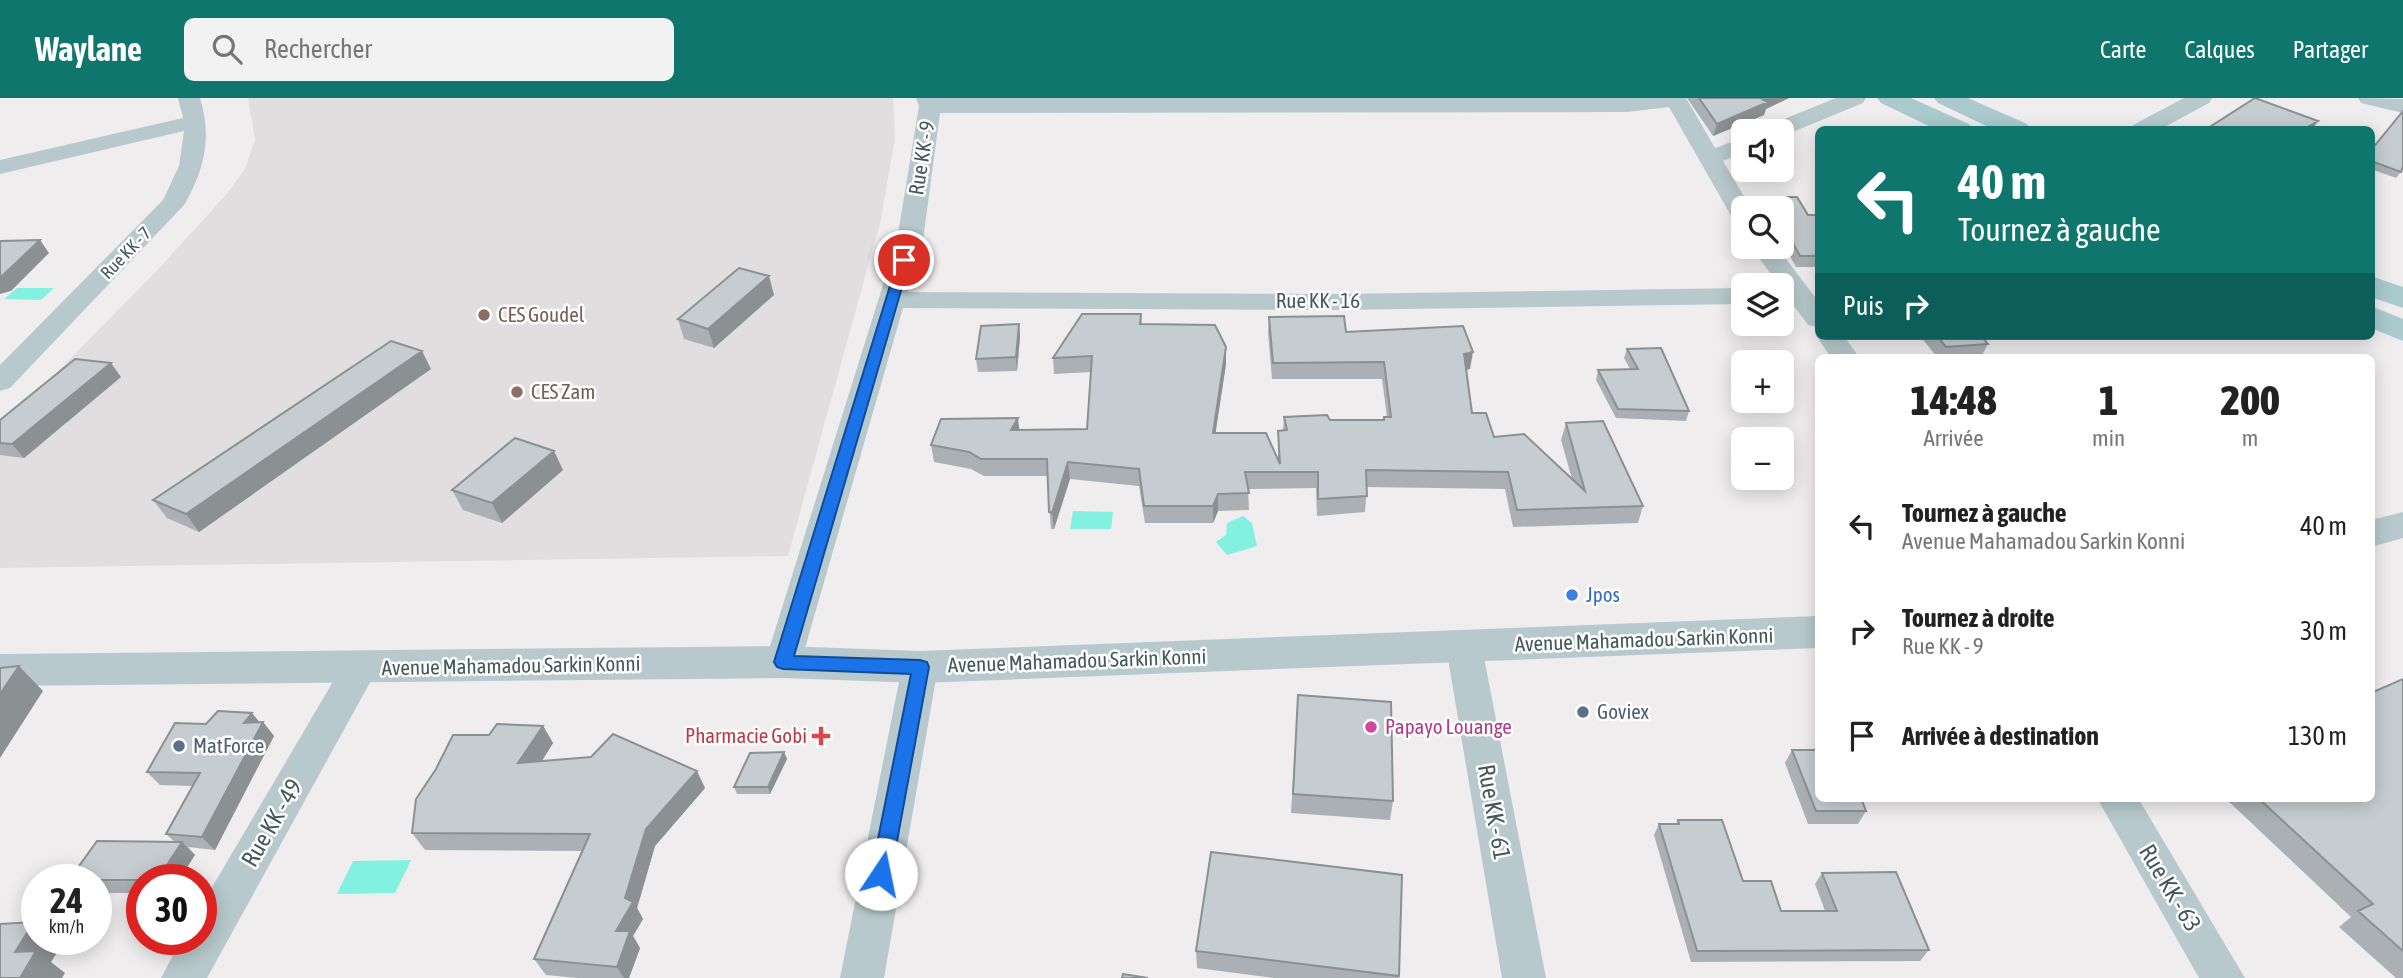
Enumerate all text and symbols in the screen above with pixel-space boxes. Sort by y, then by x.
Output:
search box [184,18,674,81]
text: Waylane [35,30,142,68]
icon: search [208,30,246,68]
text: Rechercher [264,34,372,64]
text: Carte [2100,36,2146,63]
text: Calques [2184,36,2255,63]
text: Partager [2293,36,2368,63]
street label: Rue KK - 9 [903,119,939,197]
map controls [1731,119,1794,490]
button: sound [1731,119,1794,182]
text: 40 m [1958,153,2046,209]
icon: left [1843,154,1934,245]
button: search [1731,196,1794,259]
text: Tournez à gauche [1958,211,2161,248]
street label: Rue KK - 7 [96,222,155,283]
pin [874,230,934,290]
icon: arrive [885,241,923,279]
button: layers [1731,273,1794,336]
icon: right [1897,287,1935,325]
street label: Rue KK - 16 [1276,288,1360,312]
text: Puis [1843,291,1883,321]
place label: CES Goudel [498,302,585,326]
marker: CES Goudel [476,307,492,323]
button: + [1731,350,1794,413]
text: 14:48 [1910,376,1997,424]
text: 1 [2099,376,2118,424]
text: 200 [2220,376,2280,424]
place label: CES Zam [531,379,595,403]
marker: CES Zam [509,384,525,400]
text: Arrivée [1923,425,1984,451]
text: min [2092,425,2125,451]
text: m [2242,425,2258,451]
button: − [1731,427,1794,490]
text: Tournez à gauche [1902,498,2067,528]
icon: left [1843,507,1881,545]
text: 40 m [2300,511,2347,541]
text: Avenue Mahamadou Sarkin Konni [1902,528,2185,554]
place label: Jpos [1586,582,1620,606]
marker: Jpos [1564,587,1580,603]
text: Tournez à droite [1902,603,2055,633]
icon: right [1843,612,1881,650]
text: 30 m [2300,616,2347,646]
street label: Avenue Mahamadou Sarkin Konni [1514,622,1774,656]
text: Rue KK - 9 [1902,633,1984,659]
street label: Avenue Mahamadou Sarkin Konni [947,643,1207,677]
street label: Avenue Mahamadou Sarkin Konni [381,651,641,679]
place label: Goviex [1597,699,1650,723]
marker: Goviex [1575,704,1591,720]
place label: Papayo Louange [1385,714,1512,738]
icon: arrive [1843,717,1881,755]
marker: Papayo Louange [1363,719,1379,735]
text: Arrivée à destination [1902,721,2099,751]
text: 130 m [2288,721,2347,751]
place label: Pharmacie Gobi [685,723,807,747]
marker: Pharmacie Gobi [813,728,829,744]
place label: MatForce [193,733,264,757]
marker: MatForce [171,738,187,754]
street label: Rue KK - 61 [1473,762,1516,862]
street label: Rue KK - 49 [236,774,307,871]
position arrow [844,837,918,911]
street label: Rue KK - 63 [2134,839,2207,936]
speed limit sign: 30 [126,864,217,955]
text: 24 [50,880,83,920]
text: km/h [49,916,84,937]

